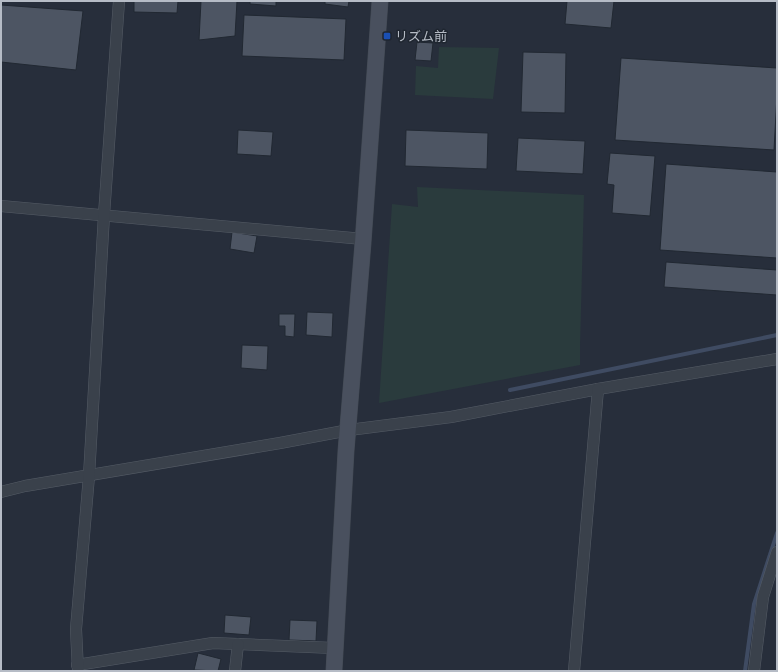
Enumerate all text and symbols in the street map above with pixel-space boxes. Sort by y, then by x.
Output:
place label: リズム前 [395,29,447,44]
marker: リズム前 [382,31,392,41]

